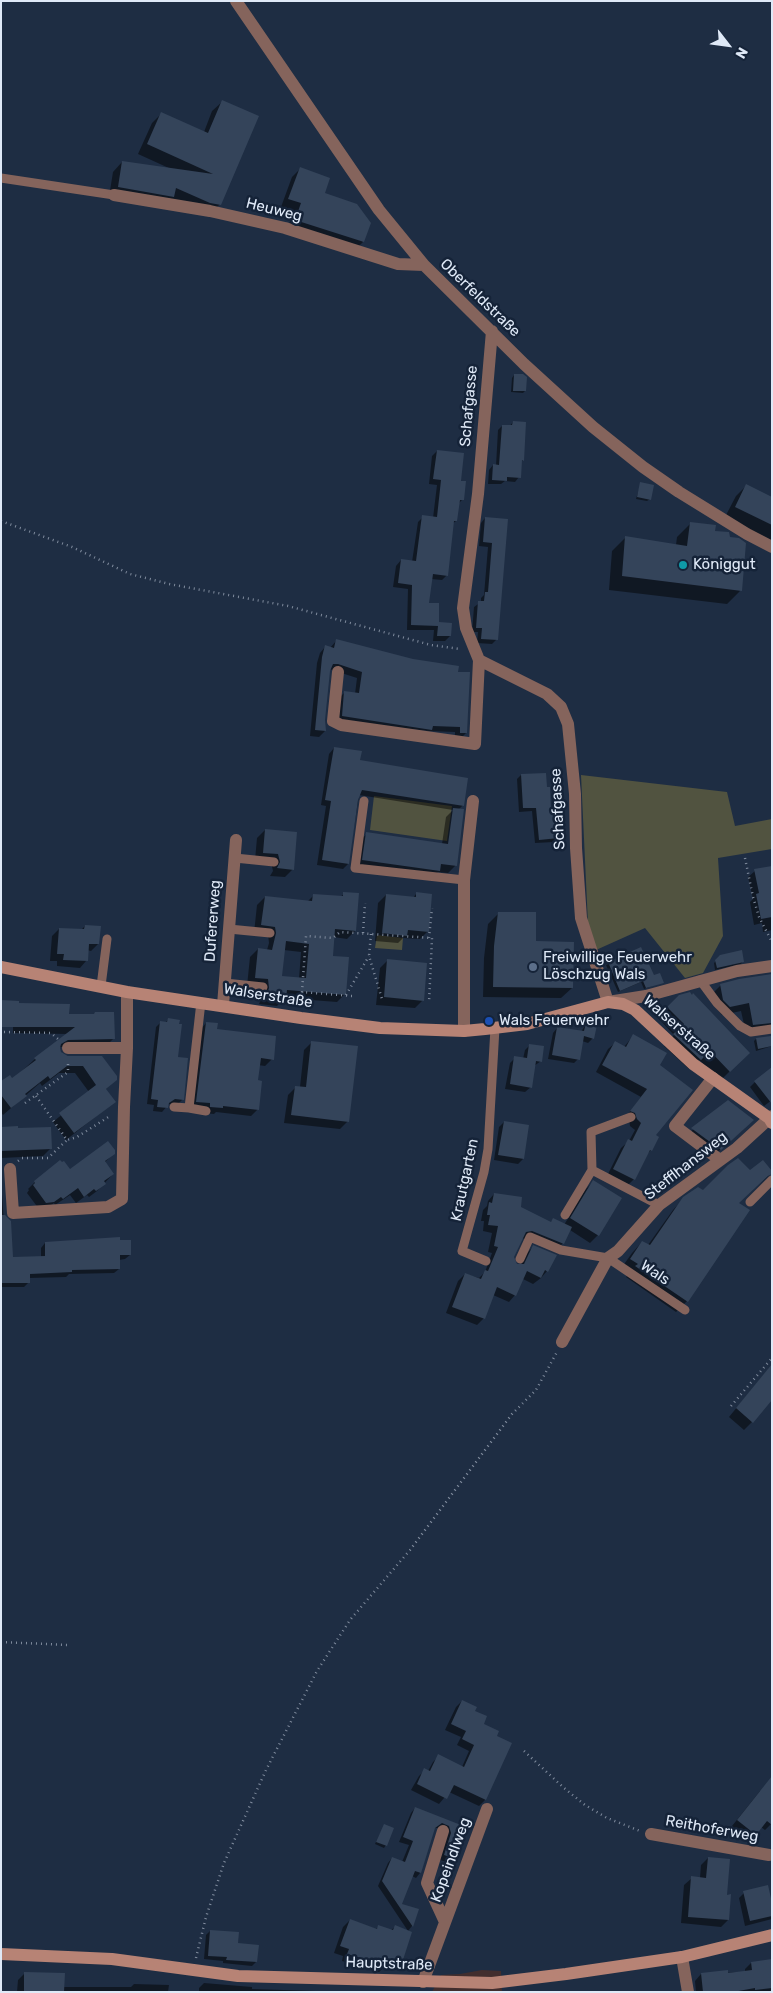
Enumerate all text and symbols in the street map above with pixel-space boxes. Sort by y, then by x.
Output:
north arrow [703,20,753,70]
text: N [732,44,751,61]
street label: Heuweg [244,194,304,226]
street label: Oberfeldstraße [436,255,524,341]
street label: Schafgasse [456,365,482,447]
place label: Königgut [693,556,756,574]
marker: Königgut [677,559,689,571]
street label: Schafgasse [547,768,569,850]
street label: Dufererweg [201,879,225,963]
place label: Freiwillige Feuerwehr Löschzug Wals [543,949,692,984]
marker: Freiwillige Feuerwehr Löschzug Wals [527,961,539,973]
street label: Walserstraße [222,980,314,1012]
street label: Walserstraße [639,992,719,1064]
place label: Wals Feuerwehr [499,1012,609,1030]
marker: Wals Feuerwehr [483,1015,495,1027]
street label: Stefflhansweg [641,1128,731,1204]
street label: Krautgarten [447,1137,483,1223]
street label: Wals [637,1257,673,1289]
street label: Reithoferweg [664,1812,760,1846]
street label: Kopeindlweg [427,1815,475,1905]
street label: Hauptstraße [345,1953,433,1975]

